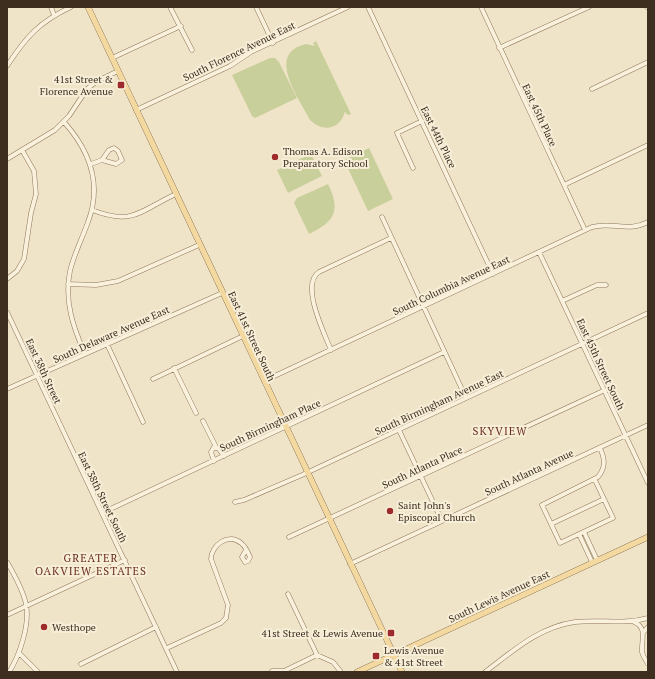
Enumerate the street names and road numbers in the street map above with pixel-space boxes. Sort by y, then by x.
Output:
street label: South Florence Avenue East [181,18,298,84]
street label: East 45th Place [519,82,560,149]
street label: East 44th Place [418,104,459,170]
street label: South Columbia Avenue East [391,252,512,318]
street label: East 41st Street South [225,289,278,383]
street label: South Delaware Avenue East [51,303,172,366]
street label: East 45th Street South [574,316,627,412]
street label: East 38th Street [23,336,64,406]
street label: South Birmingham Avenue East [373,367,506,438]
street label: South Birmingham Place [218,396,323,455]
street label: South Atlanta Place [380,443,464,492]
street label: South Atlanta Avenue [483,446,576,499]
street label: East 38th Street South [75,450,130,545]
street label: South Lewis Avenue East [447,567,552,626]

